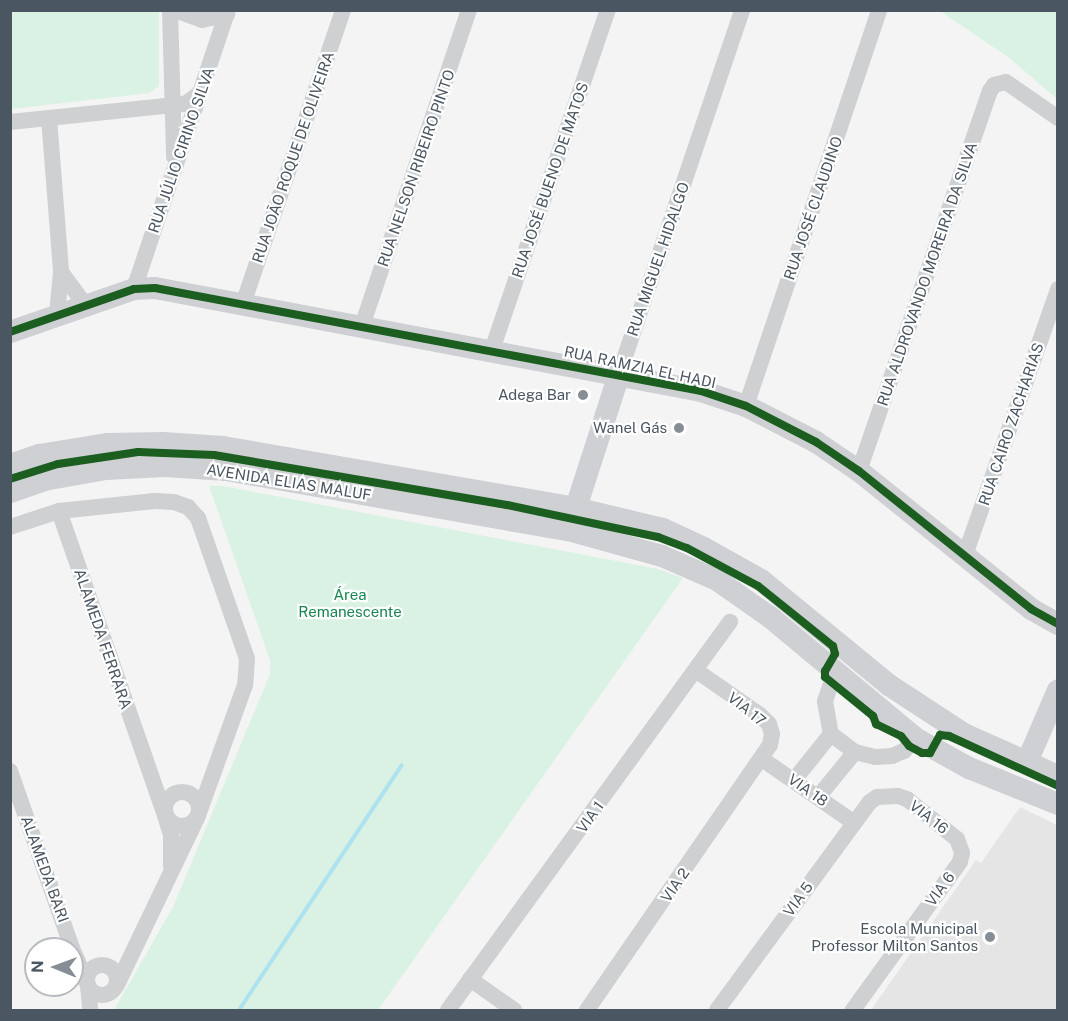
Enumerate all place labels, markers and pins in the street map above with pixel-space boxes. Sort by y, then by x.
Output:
place label: Adega Bar [498,386,571,404]
marker: Adega Bar [576,388,590,402]
place label: Wanel Gás [593,419,667,437]
marker: Wanel Gás [672,421,686,435]
place label: Escola Municipal Professor Milton Santos [811,919,978,954]
marker: Escola Municipal Professor Milton Santos [983,930,997,944]

